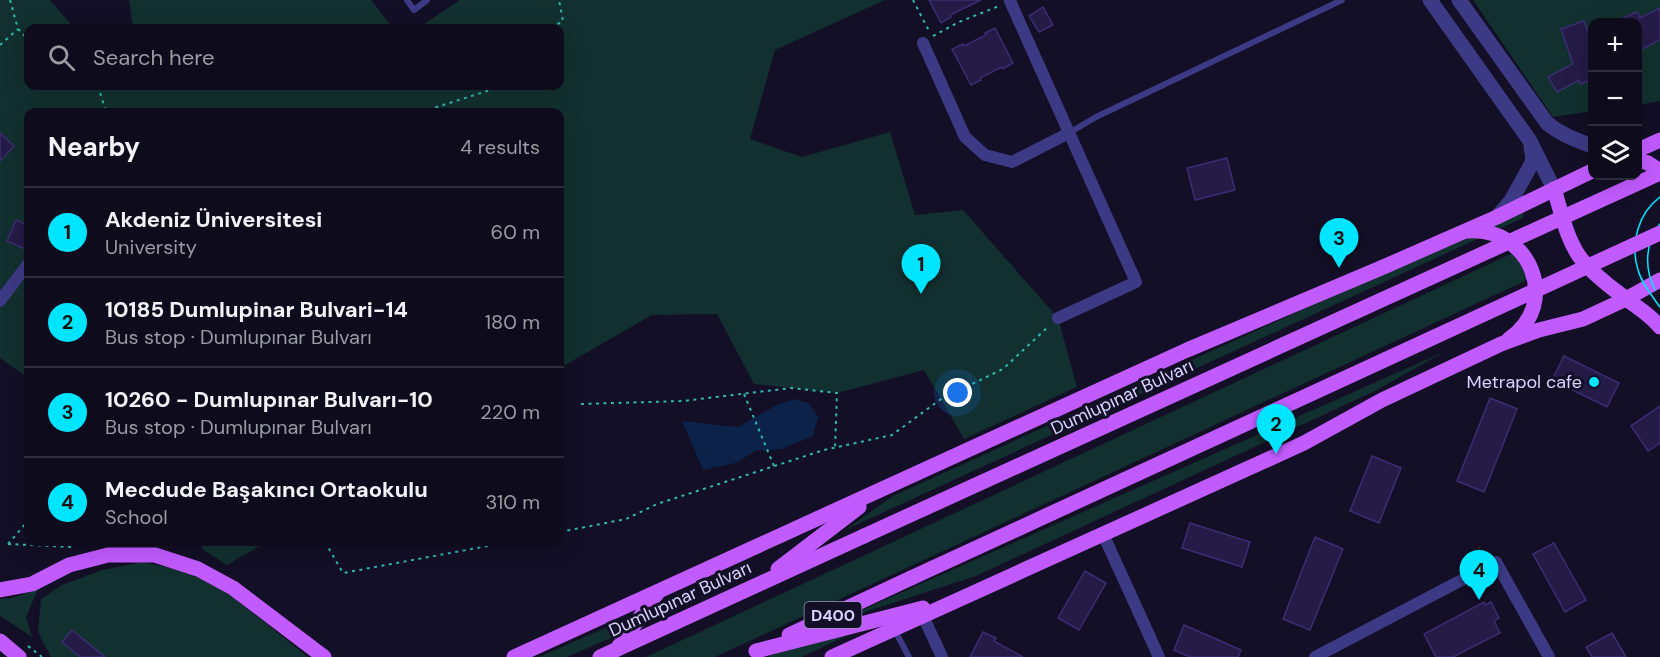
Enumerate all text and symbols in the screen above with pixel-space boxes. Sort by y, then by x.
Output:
map controls [1588,18,1642,180]
button: + [1588,18,1642,72]
search box [24,24,564,90]
icon: search [45,41,78,74]
text: Search here [93,43,214,72]
button: − [1588,72,1642,126]
button: layers [1588,126,1642,180]
text: Nearby [48,130,140,164]
text: 4 results [460,134,540,160]
text: Akdeniz Üniversitesi [105,205,322,234]
pin: 3 [1320,218,1358,268]
text: 1 [64,219,71,245]
text: 60 m [491,219,540,245]
text: University [105,234,197,260]
pin: 1 [902,244,940,294]
text: 10185 Dumlupinar Bulvari-14 [105,295,408,324]
text: 2 [62,309,73,335]
text: 180 m [485,309,540,335]
text: Bus stop · Dumlupınar Bulvarı [105,324,372,350]
street label: Dumlupınar Bulvarı [1047,353,1197,441]
place label: Metrapol cafe [1467,370,1582,394]
marker: Metrapol cafe [1587,375,1601,389]
your location [943,378,972,407]
text: 10260 - Dumlupınar Bulvarı-10 [105,385,433,414]
text: 3 [61,399,74,425]
text: 220 m [480,399,540,425]
pin: 2 [1256,404,1296,454]
text: Bus stop · Dumlupınar Bulvarı [105,414,372,440]
text: Mecdude Başakıncı Ortaokulu [105,475,428,504]
text: 4 [61,489,74,515]
text: 310 m [485,489,540,515]
text: School [105,504,168,530]
pin: 4 [1460,550,1498,600]
street label: Dumlupınar Bulvarı [605,555,755,643]
road number: D400 [804,602,862,628]

